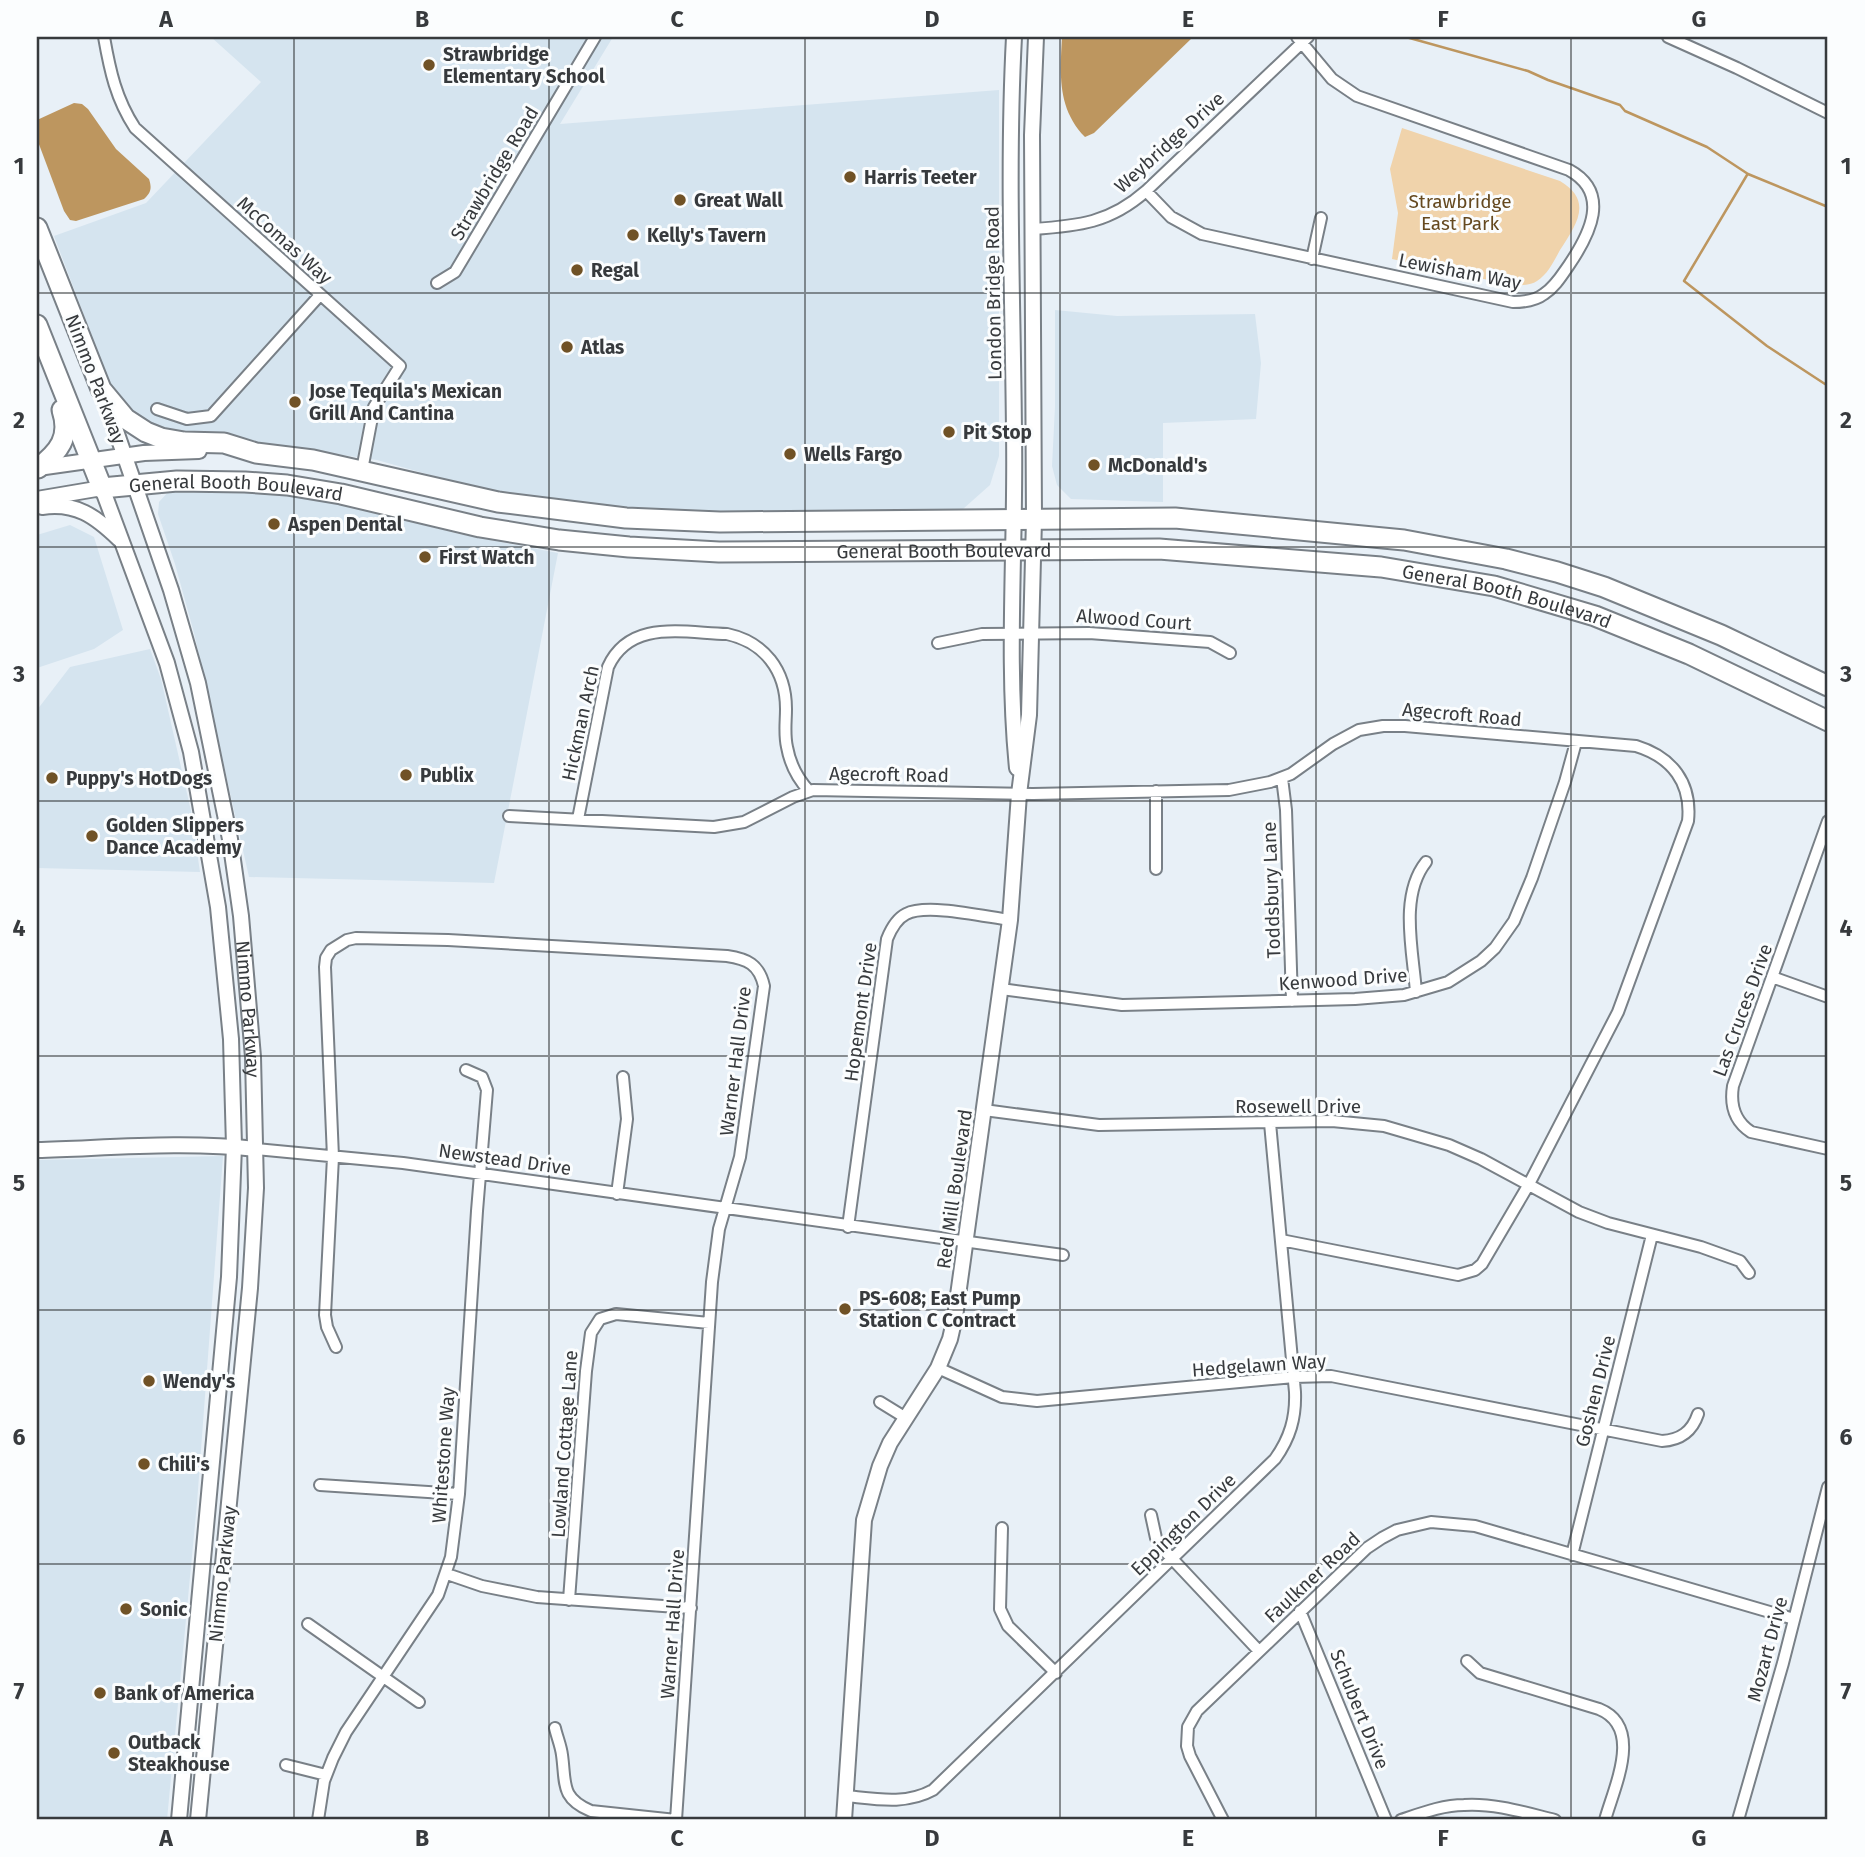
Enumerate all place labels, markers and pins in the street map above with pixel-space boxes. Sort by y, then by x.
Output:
place label: Strawbridge Elementary School [443,43,605,88]
marker: Strawbridge Elementary School [421,57,437,73]
place label: Harris Teeter [864,166,977,189]
marker: Harris Teeter [842,169,858,185]
place label: Great Wall [694,189,783,212]
marker: Great Wall [672,192,688,208]
place label: Kelly's Tavern [647,224,766,247]
marker: Kelly's Tavern [625,227,641,243]
place label: Regal [591,259,639,282]
marker: Regal [569,262,585,278]
place label: Atlas [580,336,624,359]
marker: Atlas [559,339,575,355]
place label: Jose Tequila's Mexican Grill And Cantina [308,380,502,425]
marker: Jose Tequila's Mexican Grill And Cantina [287,394,303,410]
place label: Pit Stop [963,421,1032,444]
marker: Pit Stop [941,424,957,440]
place label: Wells Fargo [804,443,902,466]
marker: Wells Fargo [782,446,798,462]
place label: McDonald's [1108,454,1207,477]
marker: McDonald's [1086,457,1102,473]
place label: Aspen Dental [287,513,403,536]
marker: Aspen Dental [266,516,282,532]
place label: First Watch [439,546,534,569]
marker: First Watch [417,549,433,565]
place label: Publix [420,764,474,787]
place label: Puppy's HotDogs [66,767,212,790]
marker: Publix [398,767,414,783]
marker: Puppy's HotDogs [44,770,60,786]
place label: Golden Slippers Dance Academy [106,814,244,859]
marker: Golden Slippers Dance Academy [84,828,100,844]
place label: PS-608; East Pump Station C Contract [859,1287,1021,1332]
marker: PS-608; East Pump Station C Contract [837,1301,853,1317]
place label: Wendy's [163,1370,235,1393]
marker: Wendy's [141,1373,157,1389]
place label: Chili's [158,1453,210,1476]
marker: Chili's [136,1456,152,1472]
place label: Sonic [140,1598,187,1621]
marker: Sonic [118,1601,134,1617]
place label: Bank of America [114,1682,255,1705]
marker: Bank of America [92,1685,108,1701]
place label: Outback Steakhouse [128,1731,230,1776]
marker: Outback Steakhouse [106,1745,122,1761]

